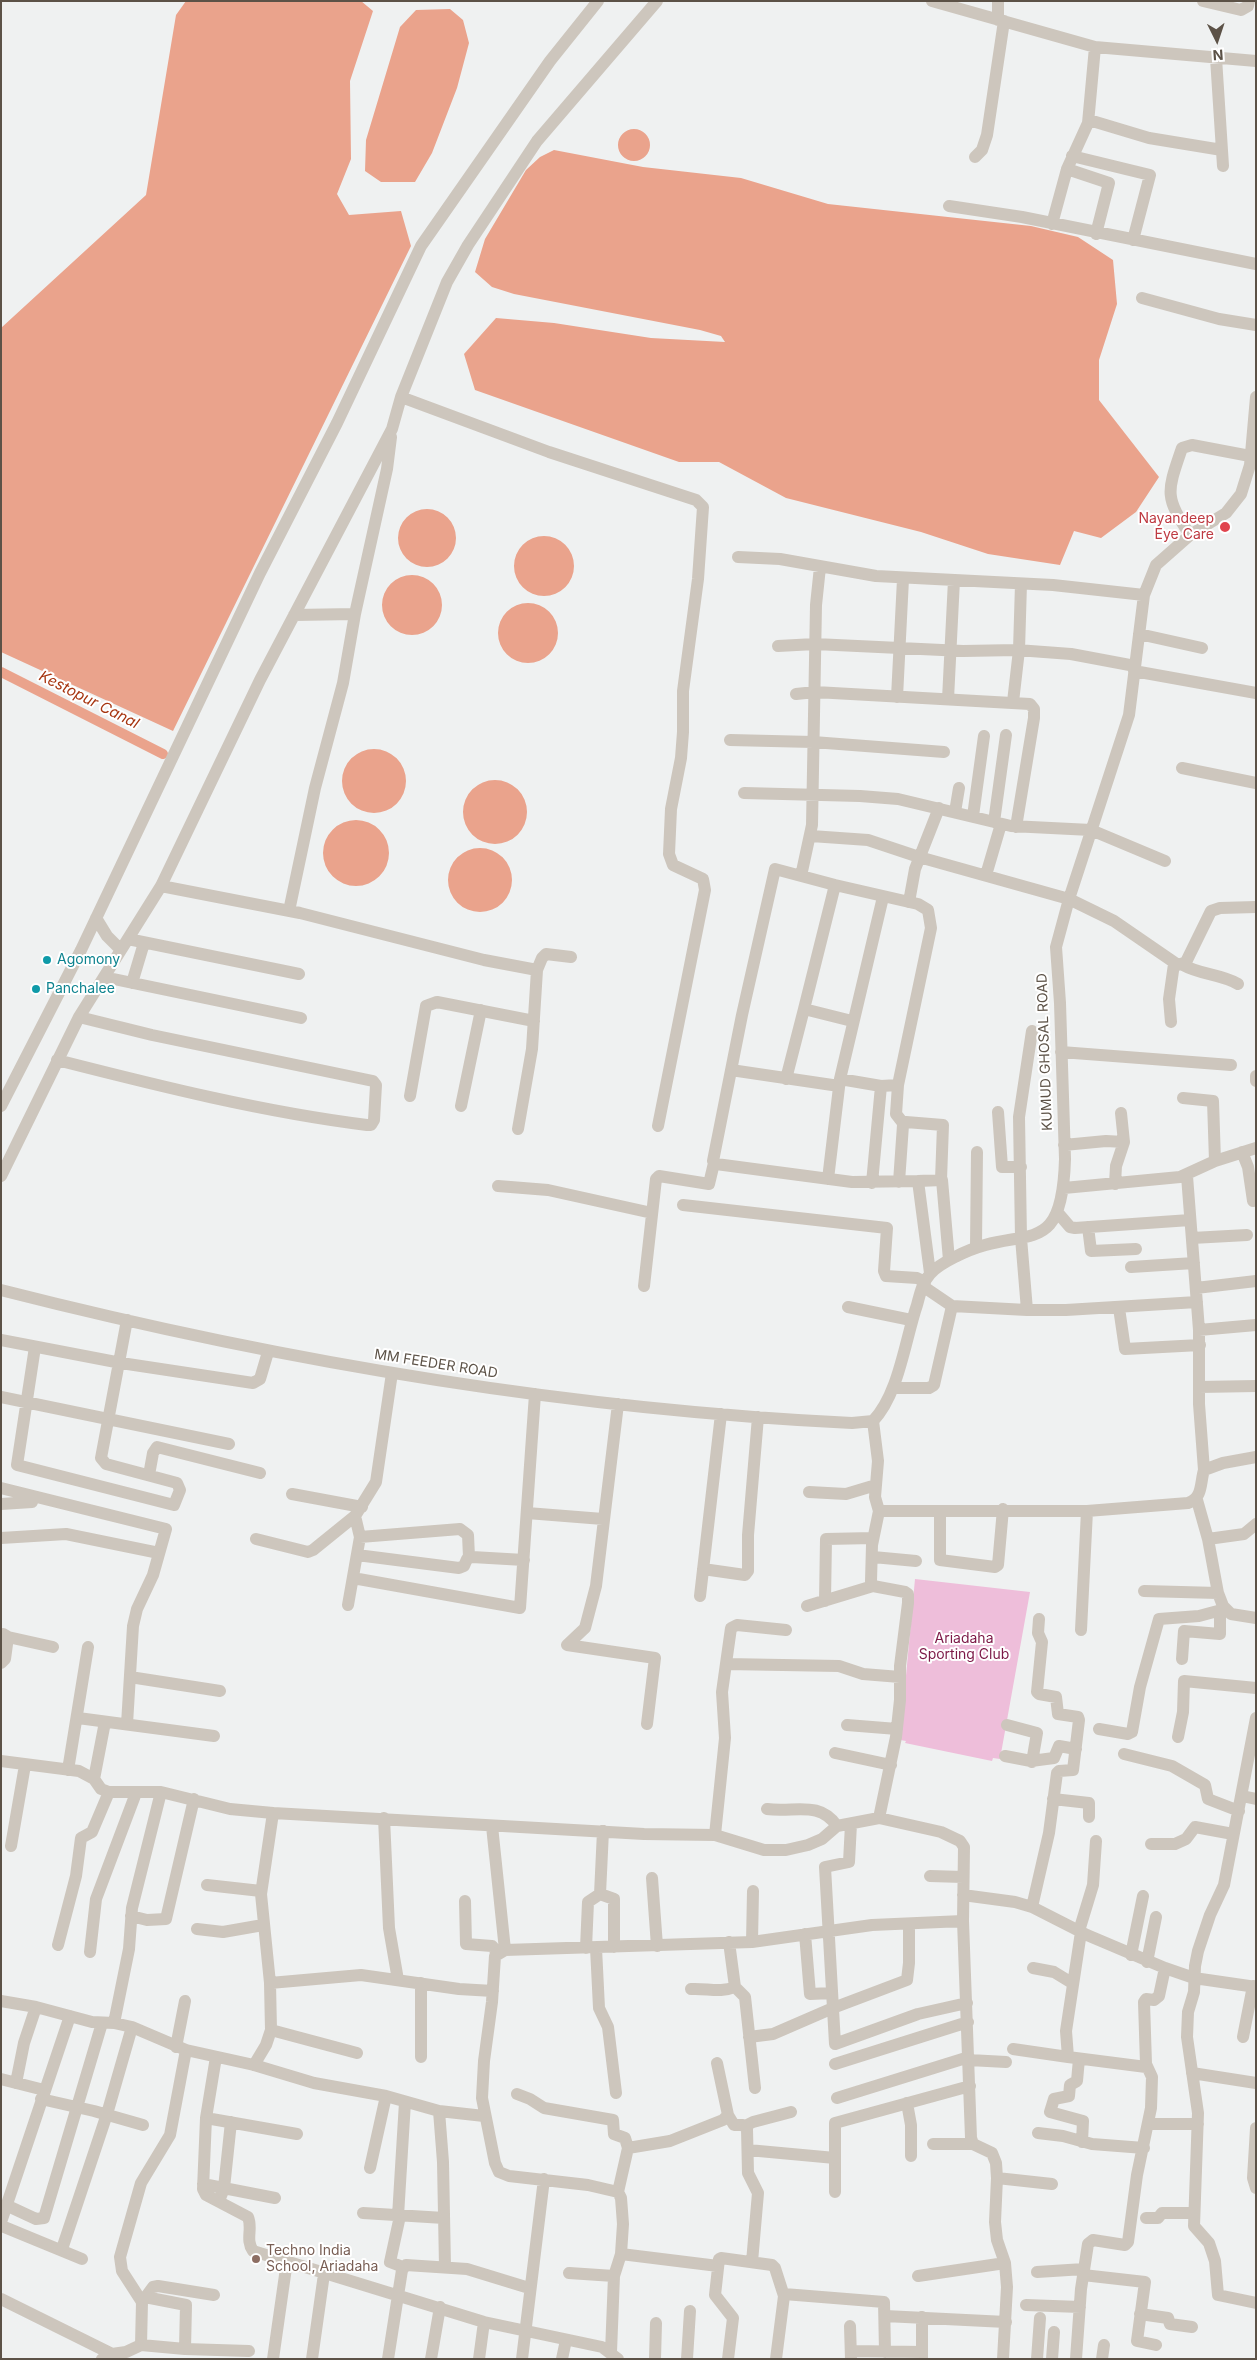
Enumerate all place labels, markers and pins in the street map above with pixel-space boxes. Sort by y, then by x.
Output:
place label: Nayandeep Eye Care [1138,511,1214,544]
marker: Nayandeep Eye Care [1218,520,1232,534]
place label: Agomony [57,952,120,968]
marker: Agomony [41,954,53,966]
place label: Panchalee [46,981,115,997]
marker: Panchalee [30,983,42,995]
place label: Techno India School, Ariadaha [266,2243,378,2276]
marker: Techno India School, Ariadaha [250,2253,262,2265]

